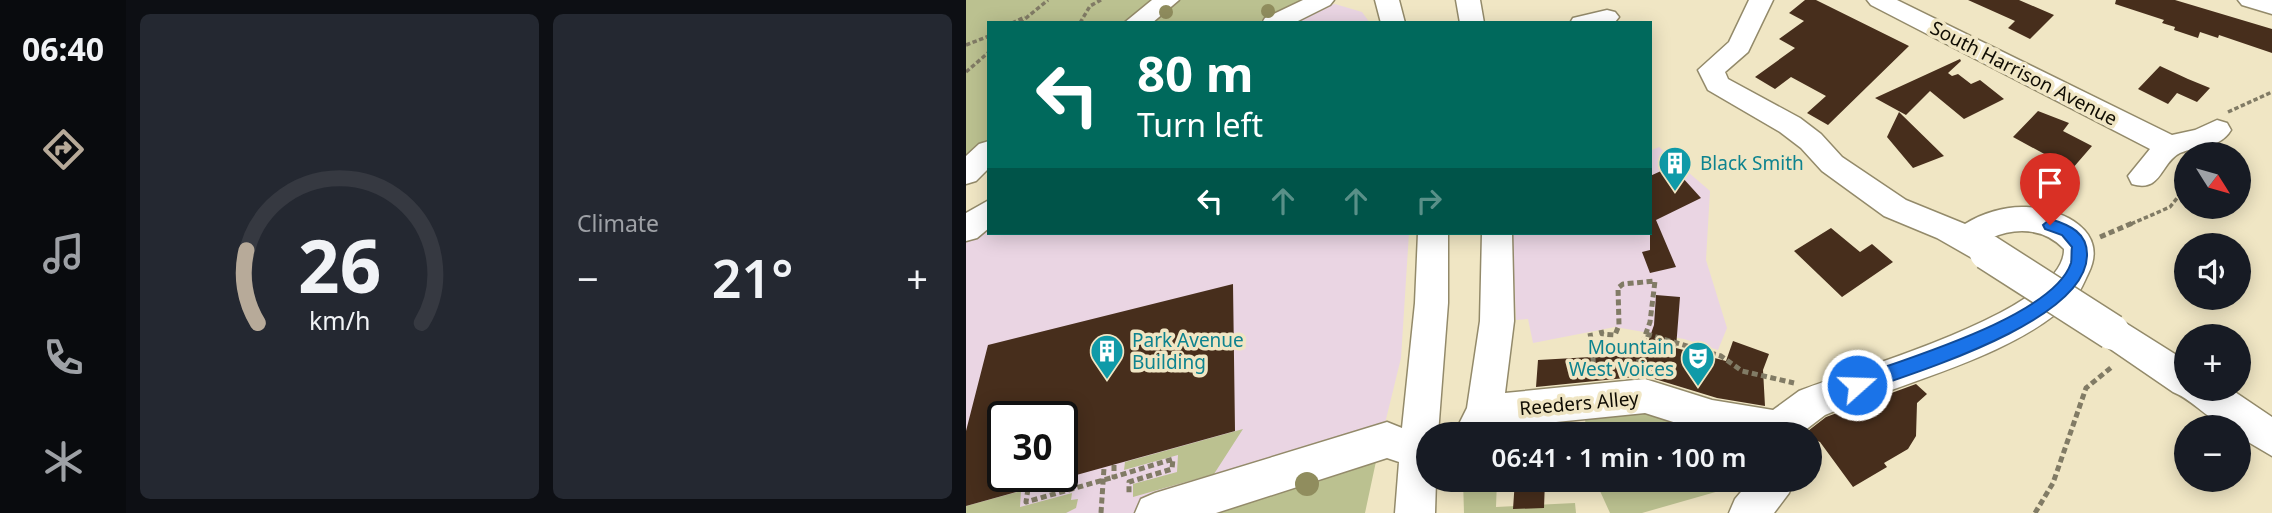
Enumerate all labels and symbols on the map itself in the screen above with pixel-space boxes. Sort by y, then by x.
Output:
street label: South Harrison Avenue [1926,15,2122,131]
north arrow [2174,142,2250,219]
building icon: Black Smith [1656,144,1694,193]
place label: Black Smith [1700,150,1804,176]
pin [2020,153,2080,225]
place label: Park Avenue Building [1132,327,1244,375]
building icon: Park Avenue Building [1088,332,1126,381]
place label: Mountain West Voices [1569,334,1674,382]
theatre icon: Mountain West Voices [1679,339,1717,388]
position arrow [1820,348,1894,422]
street label: Reeders Alley [1518,385,1640,421]
speed limit sign: 30 [987,401,1078,492]

